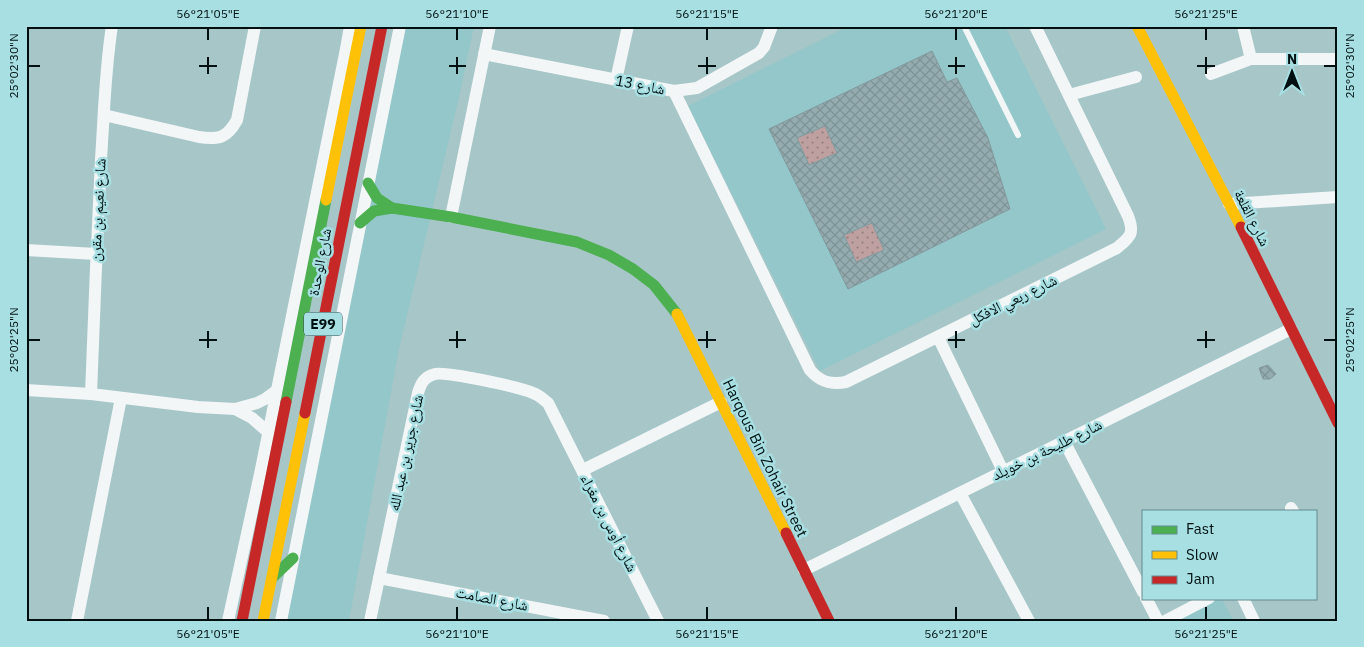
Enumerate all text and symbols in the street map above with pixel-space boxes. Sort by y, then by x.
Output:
text: 56°21'05"E [176,6,240,21]
text: 56°21'10"E [425,6,489,21]
text: 56°21'15"E [675,6,739,21]
text: 56°21'20"E [924,6,988,21]
text: 56°21'25"E [1174,6,1238,21]
text: 25°02'30"N [6,33,21,99]
text: 25°02'30"N [1342,33,1357,99]
north arrow [1266,48,1316,98]
text: N [1287,50,1297,68]
street label: شارع 13 [614,70,667,100]
street label: شارع نعيم بن مقرن [85,158,111,262]
street label: شارع القلعة [1229,186,1275,250]
street label: شارع الوحدة [304,226,336,298]
street label: شارع ربعي الافكل [966,270,1061,332]
text: 25°02'25"N [6,307,21,373]
text: 25°02'25"N [1342,307,1357,373]
road number: E99 [304,312,342,336]
street label: Harqous Bin Zohair Street [719,376,812,540]
street label: شارع جرير بن عبد الله [384,393,428,513]
street label: شارع طليحة بن خويلد [989,415,1106,485]
street label: شارع أوس بن مغراء [576,471,642,575]
legend [1142,510,1316,600]
text: Fast [1186,519,1214,538]
text: Slow [1186,545,1219,564]
text: Jam [1186,569,1215,588]
street label: شارع الصامت [454,582,530,616]
text: 56°21'05"E [176,626,240,641]
text: 56°21'10"E [425,626,489,641]
text: 56°21'15"E [675,626,739,641]
text: 56°21'20"E [924,626,988,641]
text: 56°21'25"E [1174,626,1238,641]

